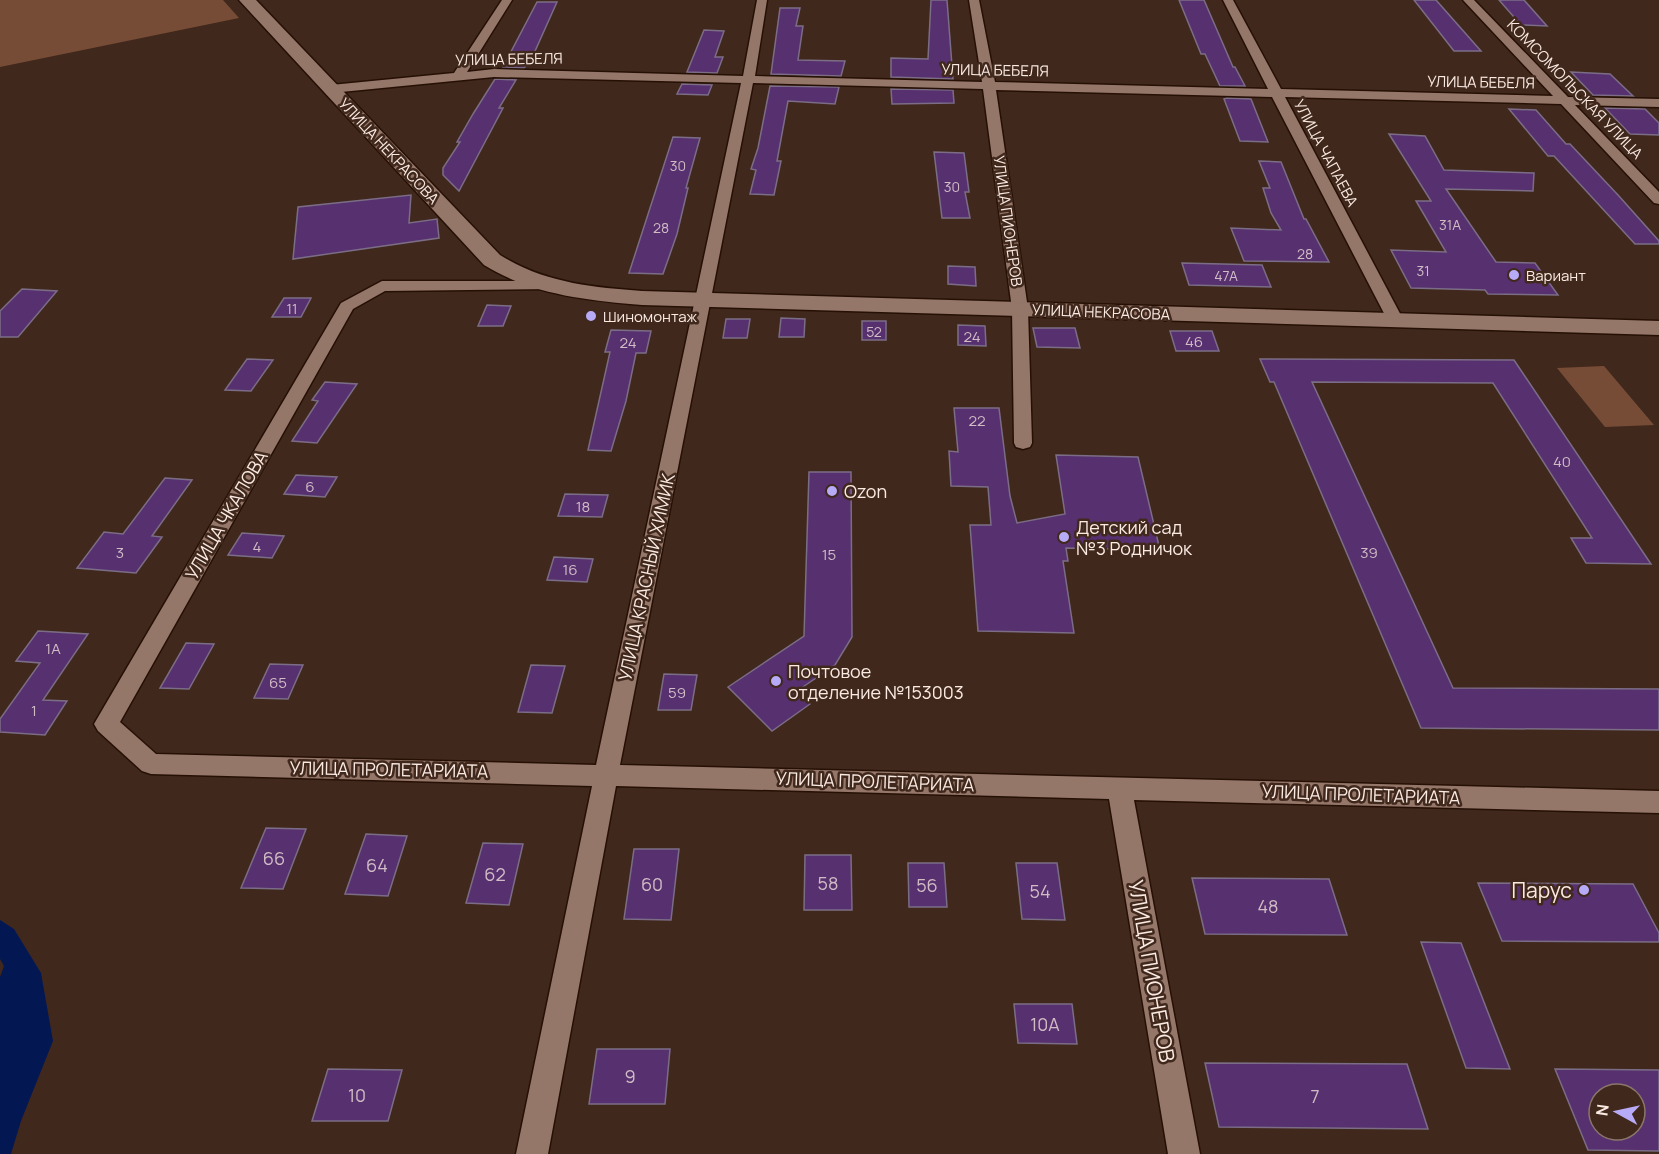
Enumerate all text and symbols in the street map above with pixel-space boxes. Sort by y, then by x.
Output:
street label: КОМСОМОЛЬСКАЯ УЛИЦА [1502,14,1648,164]
street label: УЛИЦА БЕБЕЛЯ [455,48,563,70]
street label: УЛИЦА БЕБЕЛЯ [941,59,1049,81]
street label: УЛИЦА БЕБЕЛЯ [1427,71,1535,93]
street label: УЛИЦА НЕКРАСОВА [334,93,444,209]
street label: УЛИЦА ЧАПАЕВА [1289,96,1363,211]
street label: УЛИЦА ПИОНЕРОВ [988,154,1028,288]
house number: 30 [670,156,686,175]
house number: 30 [944,177,960,196]
house number: 31А [1439,215,1461,234]
house number: 28 [653,218,669,237]
house number: 28 [1297,244,1313,263]
house number: 31 [1416,261,1430,280]
place label: Вариант [1526,265,1586,286]
house number: 47А [1214,266,1238,285]
marker: Вариант [1507,268,1521,282]
house number: 11 [287,299,297,318]
street label: УЛИЦА НЕКРАСОВА [1032,299,1171,325]
place label: Шиномонтаж [603,306,698,327]
marker: Шиномонтаж [584,309,598,323]
house number: 52 [866,322,882,341]
house number: 24 [963,326,981,347]
house number: 46 [1185,331,1203,352]
house number: 24 [619,332,637,353]
house number: 22 [968,410,986,431]
street label: УЛИЦА ЧКАЛОВА [179,446,273,584]
house number: 40 [1553,451,1571,472]
street label: УЛИЦА КРАСНЫЙ ХИМИК [612,471,680,683]
house number: 6 [305,476,315,497]
place label: Ozon [844,479,887,503]
marker: Ozon [825,484,839,498]
house number: 18 [576,496,590,517]
place label: Детский сад №3 Родничок [1076,515,1193,560]
marker: Детский сад №3 Родничок [1057,530,1071,544]
house number: 4 [253,536,262,557]
house number: 3 [116,542,124,563]
house number: 39 [1360,542,1378,563]
house number: 15 [822,544,836,565]
house number: 16 [562,559,578,580]
house number: 1А [45,638,61,659]
place label: Почтовое отделение №153003 [788,659,964,704]
house number: 65 [269,672,287,693]
marker: Почтовое отделение №153003 [769,674,783,688]
house number: 59 [668,682,686,703]
house number: 1 [31,700,37,721]
street label: УЛИЦА ПРОЛЕТАРИАТА [289,755,489,783]
street label: УЛИЦА ПРОЛЕТАРИАТА [775,766,975,796]
street label: УЛИЦА ПРОЛЕТАРИАТА [1261,779,1461,809]
house number: 66 [263,846,285,870]
house number: 64 [366,853,388,877]
house number: 62 [484,862,506,886]
house number: 58 [818,871,838,895]
house number: 60 [641,872,663,896]
house number: 56 [916,873,938,897]
place label: Парус [1512,876,1572,904]
street label: УЛИЦА ПИОНЕРОВ [1122,878,1182,1064]
house number: 54 [1029,879,1051,903]
marker: Парус [1577,883,1591,897]
house number: 48 [1257,894,1279,918]
house number: 10А [1030,1012,1060,1036]
house number: 9 [624,1064,636,1088]
north arrow [1587,1082,1647,1142]
house number: 10 [348,1083,366,1107]
house number: 7 [1310,1084,1320,1108]
text: N [1590,1103,1614,1117]

